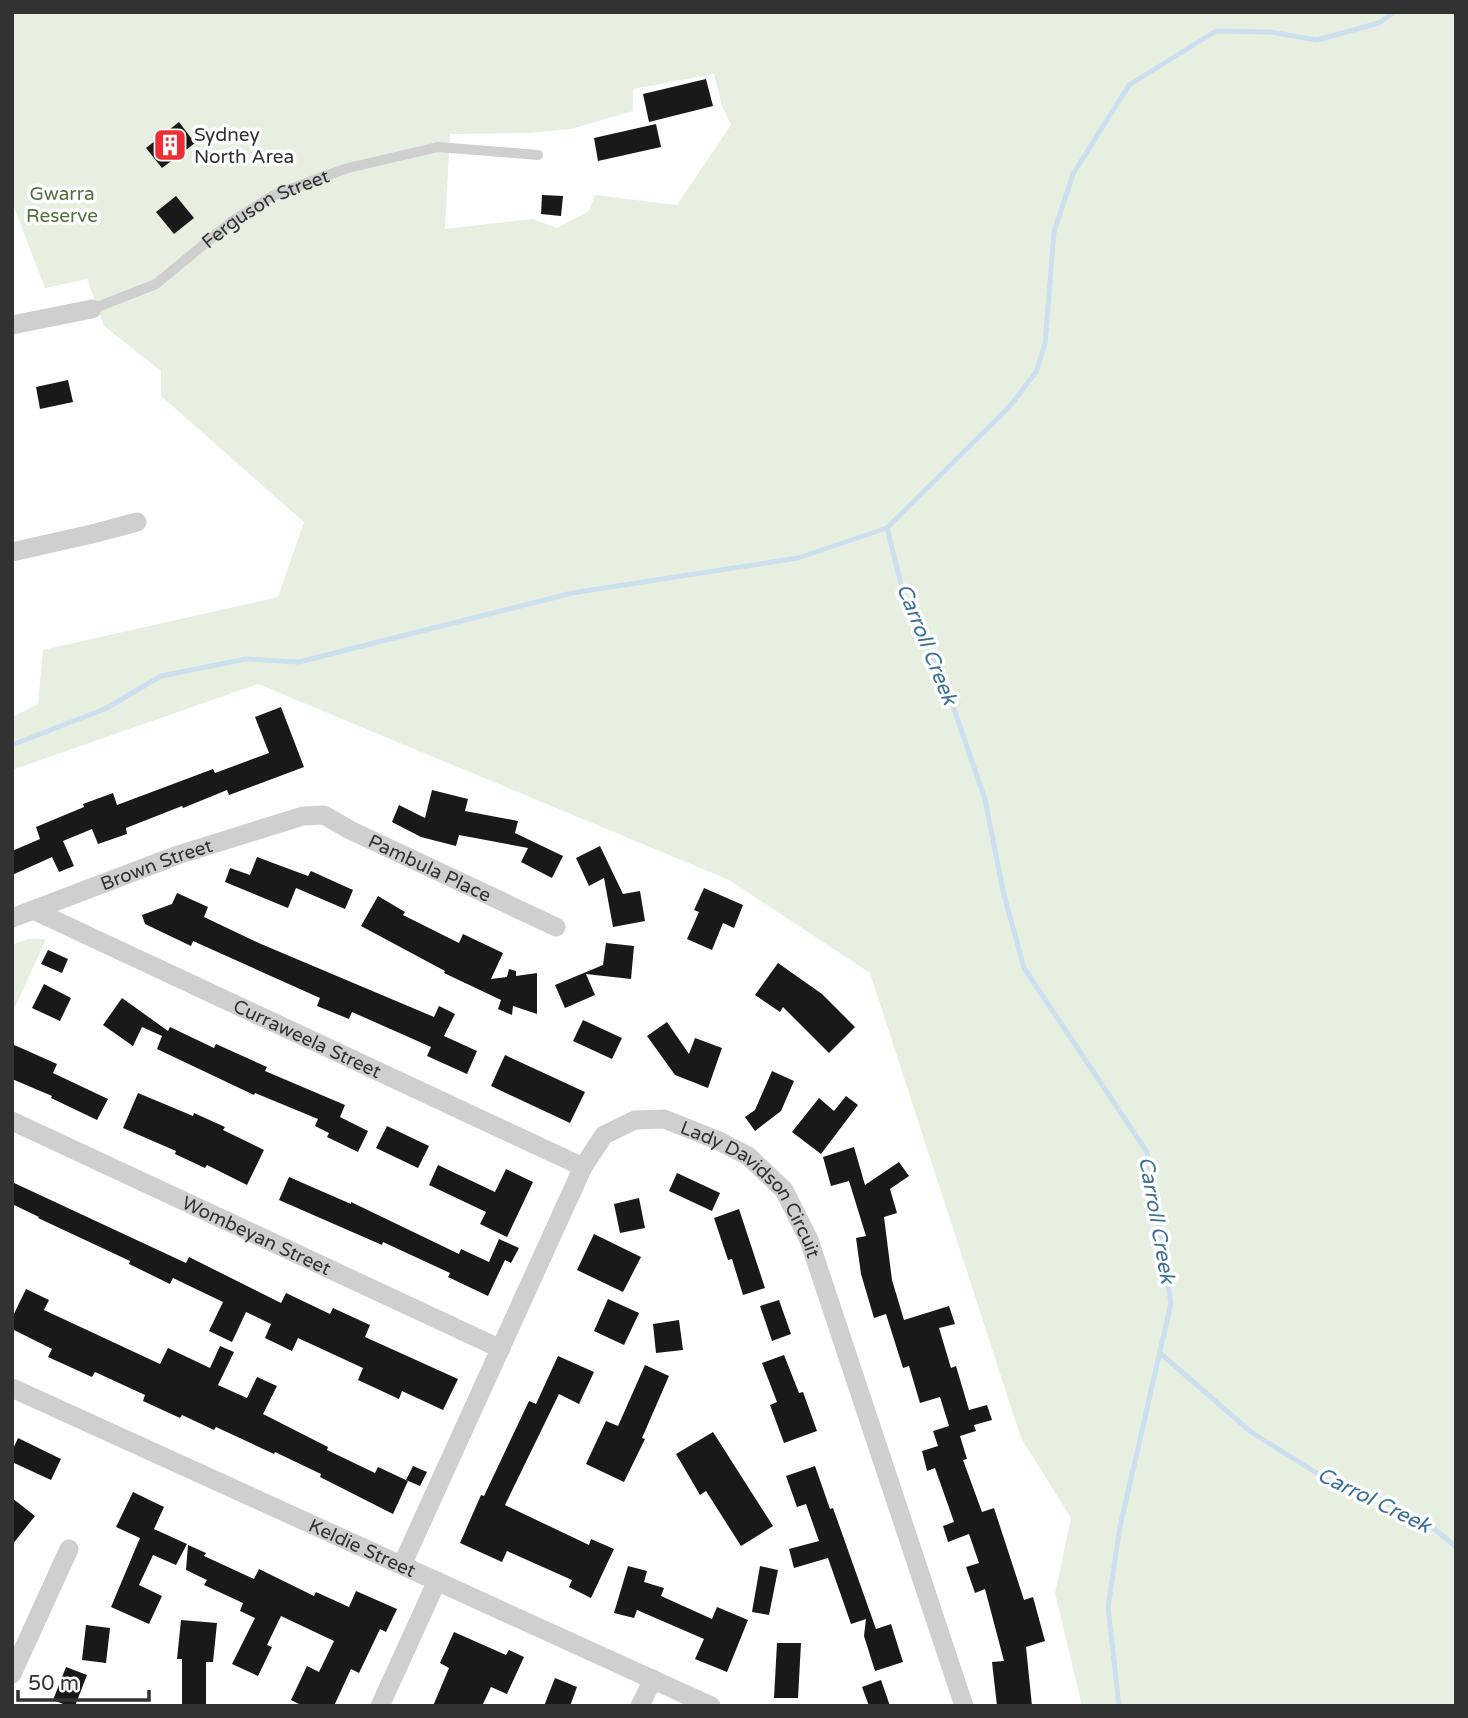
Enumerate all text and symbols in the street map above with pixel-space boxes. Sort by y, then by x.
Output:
place label: Sydney North Area [194,124,294,168]
building icon: Sydney North Area [151,126,189,164]
street label: Ferguson Street [198,165,332,253]
park label: Gwarra Reserve [26,183,98,227]
water label: Carroll Creek [891,580,963,710]
street label: Pambula Place [365,830,495,907]
street label: Brown Street [98,835,215,895]
street label: Curraweela Street [230,995,385,1083]
street label: Lady Davidson Circuit [677,1117,824,1261]
water label: Carroll Creek [1133,1155,1180,1287]
street label: Wombeyan Street [178,1192,334,1280]
water label: Carrol Creek [1313,1462,1436,1539]
street label: Keldie Street [305,1515,419,1582]
scale bar [18,1658,149,1702]
text: 50 m [28,1671,79,1696]

